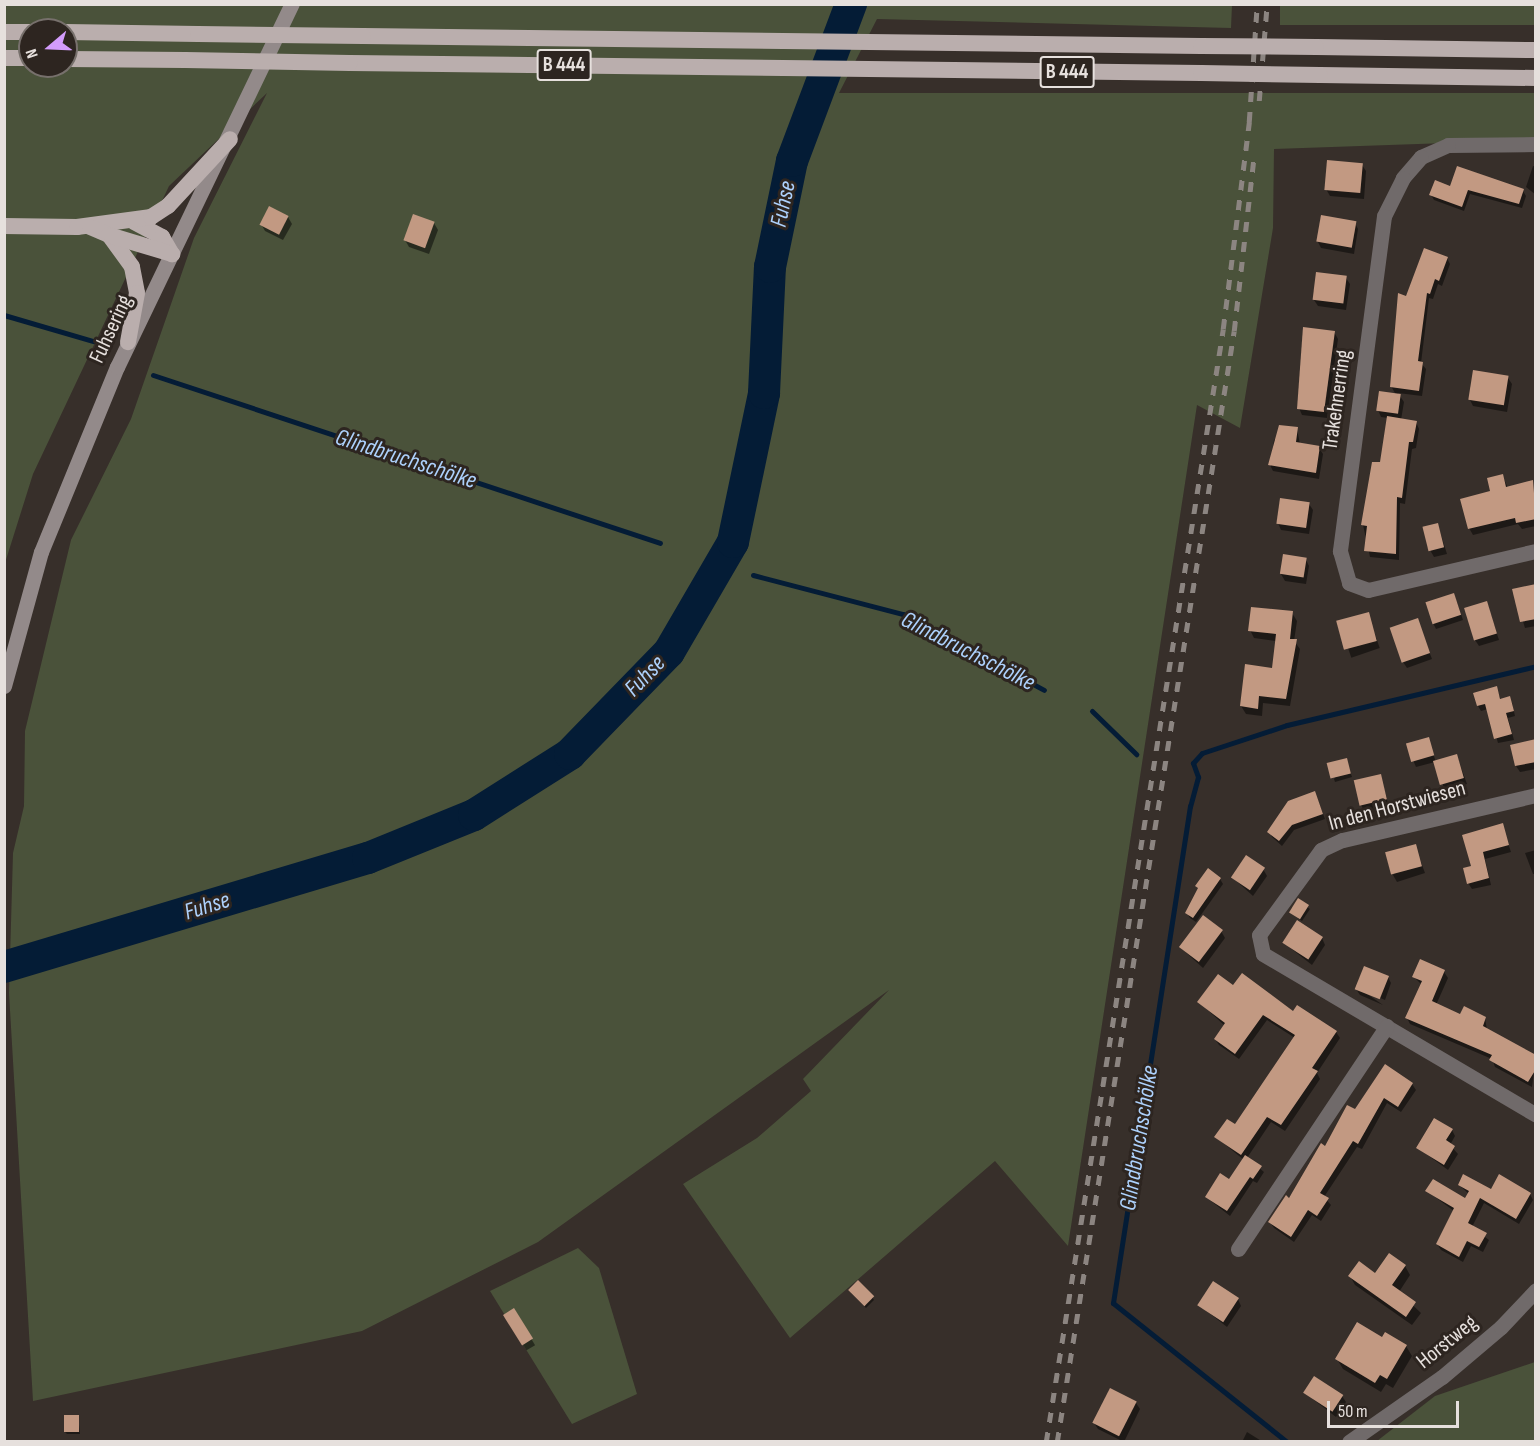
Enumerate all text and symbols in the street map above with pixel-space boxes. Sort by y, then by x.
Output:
north arrow [18,18,78,78]
text: N [22,46,43,61]
road number: B 444 [536,47,592,83]
road number: B 444 [1038,54,1096,90]
water label: Fuhse [764,178,802,230]
street label: Fuhsering [84,291,138,367]
street label: Trakehnerring [1317,348,1357,452]
water label: Glindbruchschölke [332,423,480,495]
water label: Glindbruchschölke [896,605,1040,697]
water label: Fuhse [619,649,671,703]
street label: In den Horstwiesen [1326,775,1468,837]
water label: Fuhse [181,885,233,927]
water label: Glindbruchschölke [1113,1063,1165,1213]
street label: Horstweg [1411,1309,1483,1375]
scale bar [1330,1389,1462,1427]
text: 50 m [1338,1401,1368,1422]

